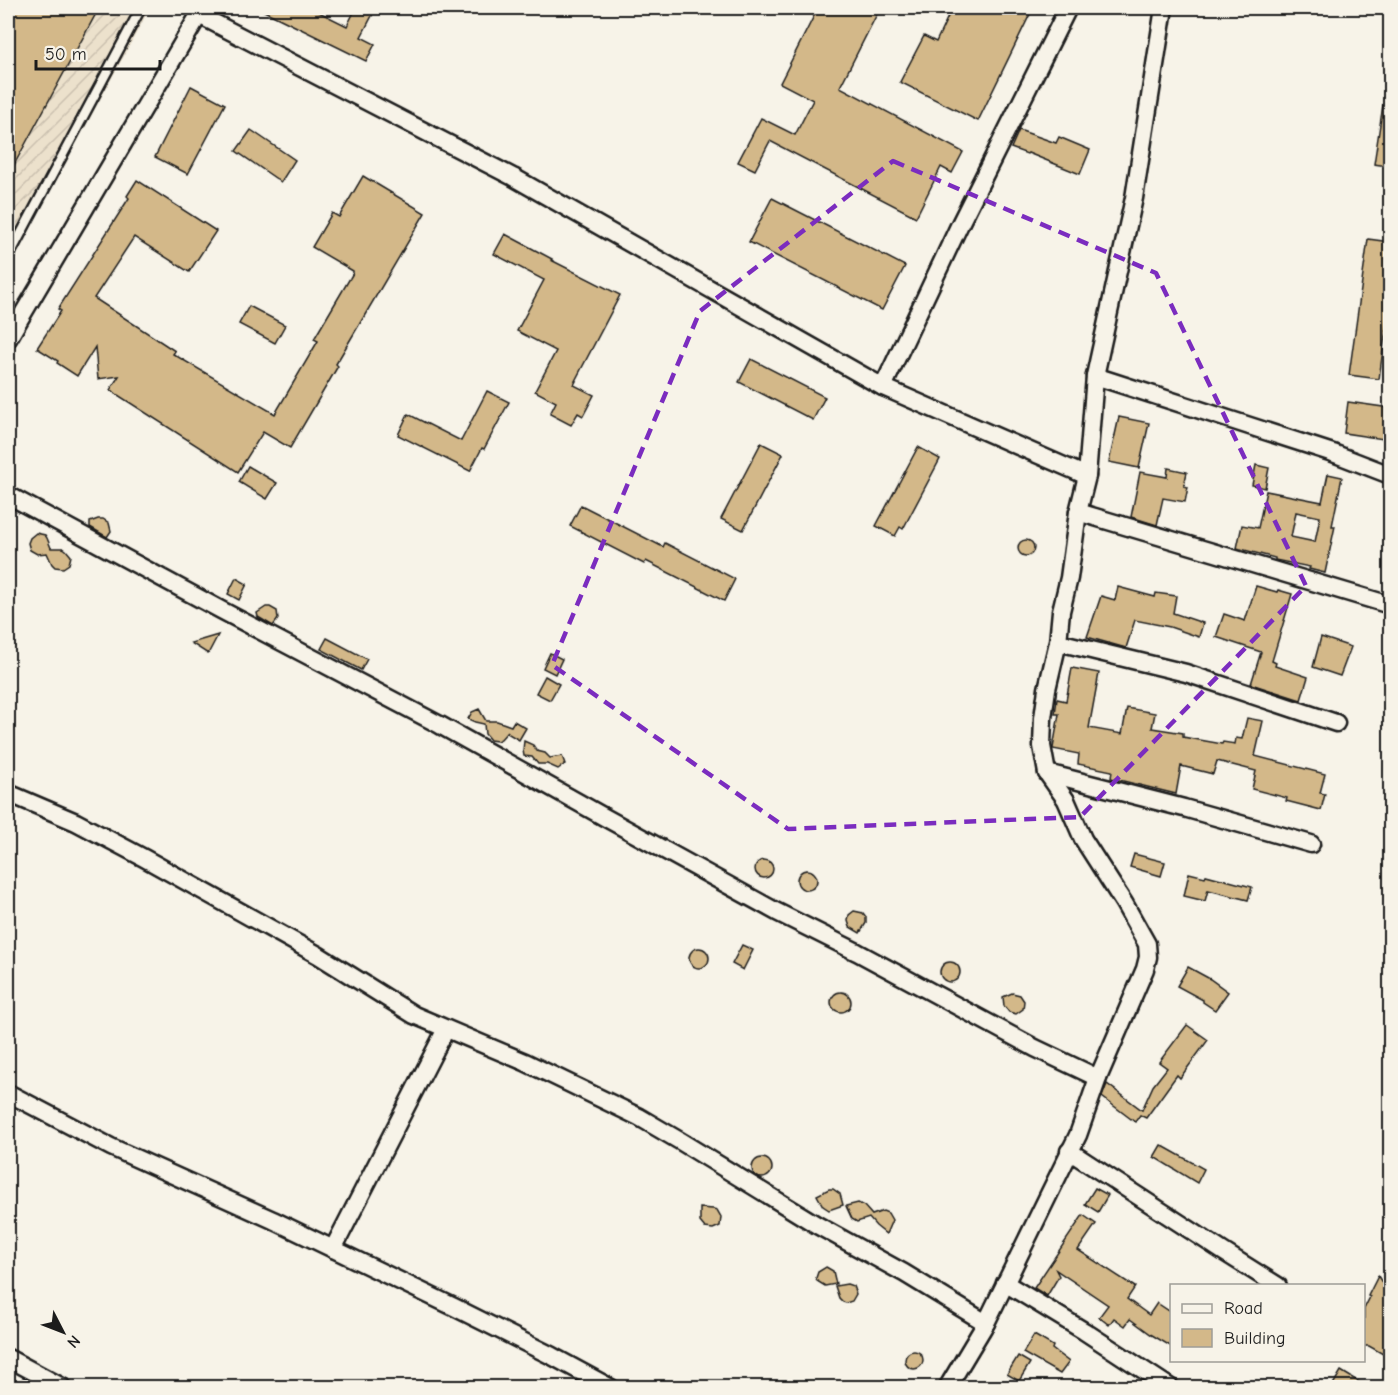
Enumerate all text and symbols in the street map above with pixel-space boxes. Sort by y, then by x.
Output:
scale bar [36,33,160,71]
text: 50 m [45,44,87,65]
legend [1170,1284,1365,1362]
text: Road [1224,1298,1263,1319]
north arrow [33,1302,93,1362]
text: Building [1224,1328,1286,1349]
text: N [63,1331,84,1351]

